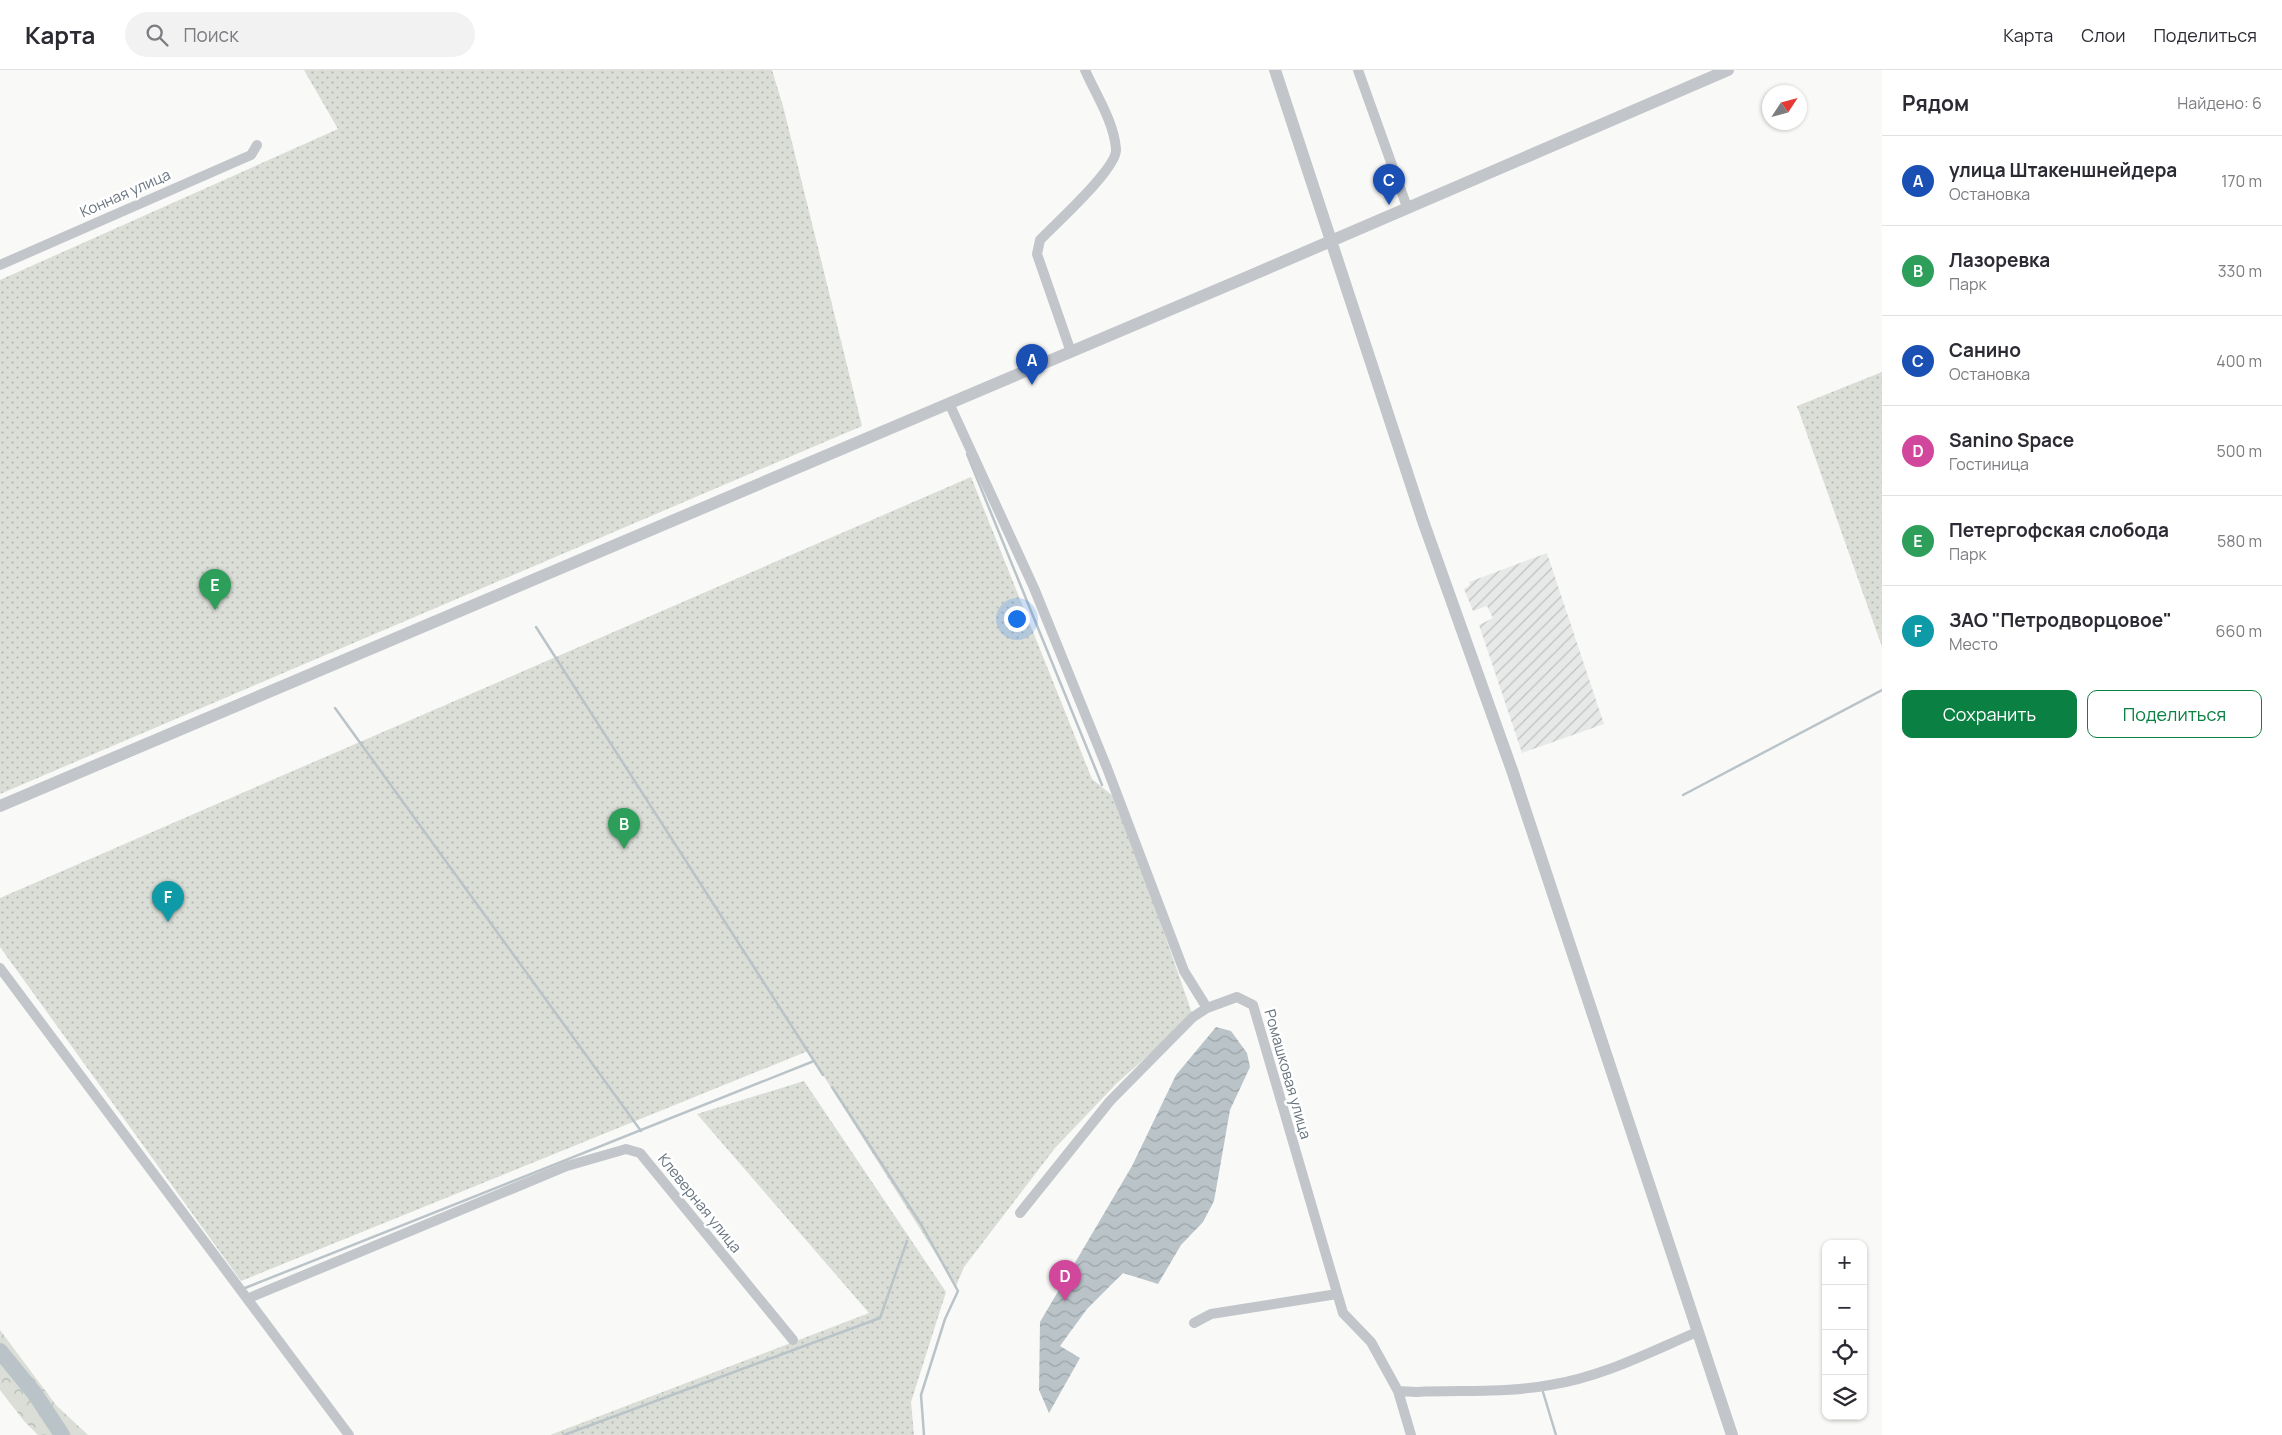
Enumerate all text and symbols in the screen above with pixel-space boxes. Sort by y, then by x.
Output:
search box [125,12,475,57]
text: Карта [25,18,95,51]
icon: search [143,21,171,49]
text: Поиск [183,22,239,48]
text: Карта [2003,23,2053,47]
text: Слои [2081,23,2125,47]
text: Поделиться [2153,23,2257,47]
north arrow [1762,85,1807,130]
text: Рядом [1902,89,1969,117]
text: Найдено: 6 [2177,92,2262,114]
text: улица Штакеншнейдера [1949,157,2177,183]
street label: Конная улица [76,164,174,222]
pin: C [1373,164,1405,205]
text: A [1913,170,1923,192]
text: 170 m [2221,170,2262,192]
text: Остановка [1949,183,2030,205]
text: Лазоревка [1949,247,2050,273]
text: B [1913,260,1923,282]
text: 330 m [2218,260,2262,282]
text: Парк [1949,273,1986,295]
text: Санино [1949,337,2021,363]
pin: A [1016,344,1048,385]
text: C [1912,350,1924,372]
text: 400 m [2216,350,2262,372]
text: Остановка [1949,363,2030,385]
text: Sanino Space [1949,427,2074,453]
text: D [1912,440,1924,462]
text: 500 m [2216,440,2262,462]
text: Гостиница [1949,453,2029,475]
text: Петергофская слобода [1949,517,2169,543]
text: E [1913,530,1923,552]
text: 580 m [2217,530,2262,552]
text: Парк [1949,543,1986,565]
pin: E [199,569,231,610]
your location [1004,606,1030,632]
text: ЗАО "Петродворцовое" [1949,607,2172,633]
text: F [1914,620,1922,642]
text: 660 m [2216,620,2262,642]
text: Место [1949,633,1998,655]
button: Сохранить [1902,690,2077,738]
button: Поделиться [2087,690,2262,738]
pin: B [608,808,640,849]
pin: F [152,881,184,922]
street label: Ромашковая улица [1259,1007,1317,1141]
street label: Клеверная улица [653,1149,747,1257]
map controls [1822,1240,1867,1420]
button: + [1822,1240,1867,1285]
pin: D [1049,1260,1081,1301]
button: − [1822,1285,1867,1330]
button: locate [1822,1330,1867,1375]
button: layers [1822,1375,1867,1420]

